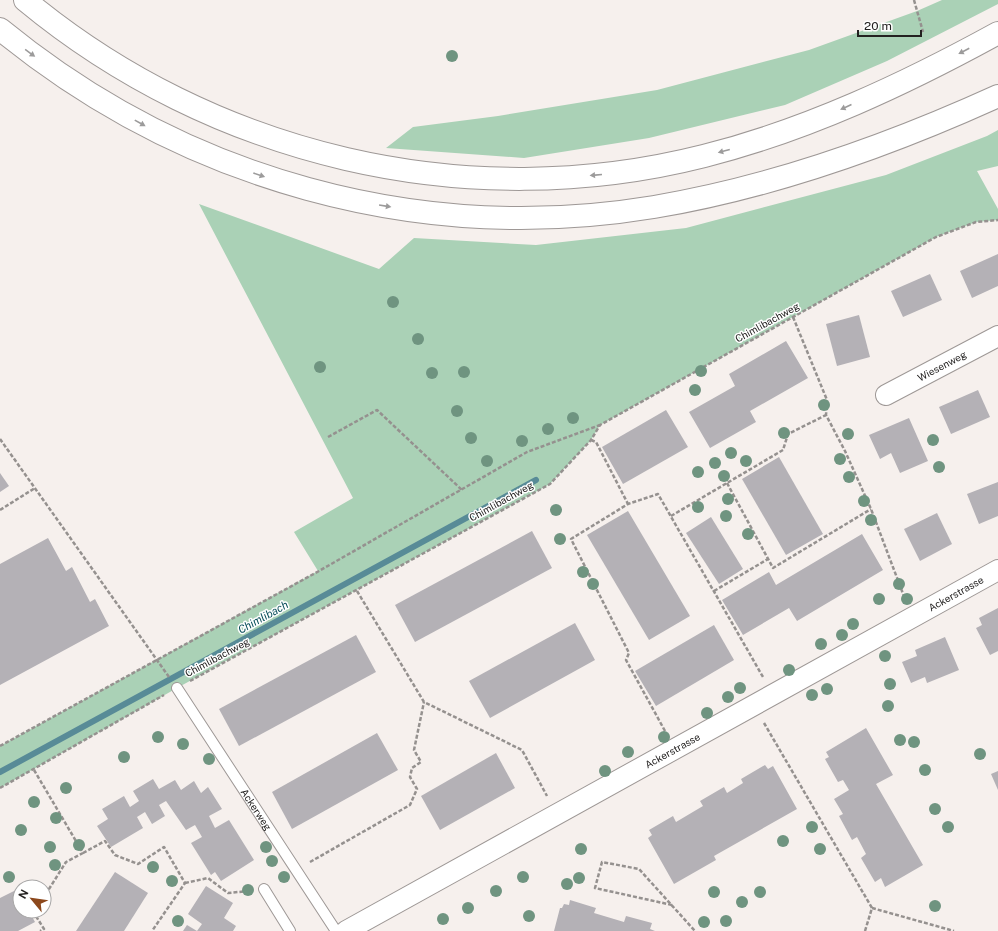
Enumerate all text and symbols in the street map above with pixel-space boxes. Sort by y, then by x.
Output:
scale bar [858,12,921,38]
text: 20 m [864,19,892,33]
one-way arrow [958,48,969,54]
one-way arrow [25,49,36,58]
one-way arrow [840,105,852,111]
one-way arrow [134,120,146,127]
one-way arrow [718,148,730,154]
one-way arrow [590,171,602,178]
one-way arrow [253,172,265,178]
one-way arrow [379,203,391,209]
street label: Chimlibachweg [733,299,801,345]
street label: Wiesenweg [915,348,968,383]
street label: Chimlibachweg [467,478,535,524]
street label: Ackerstrasse [926,573,986,613]
water label: Chimlibach [236,598,290,636]
street label: Chimlibachweg [183,635,251,679]
street label: Ackerstrasse [643,730,702,770]
street label: Ackerweg [238,786,274,832]
north arrow [12,879,52,919]
text: N [16,887,31,901]

